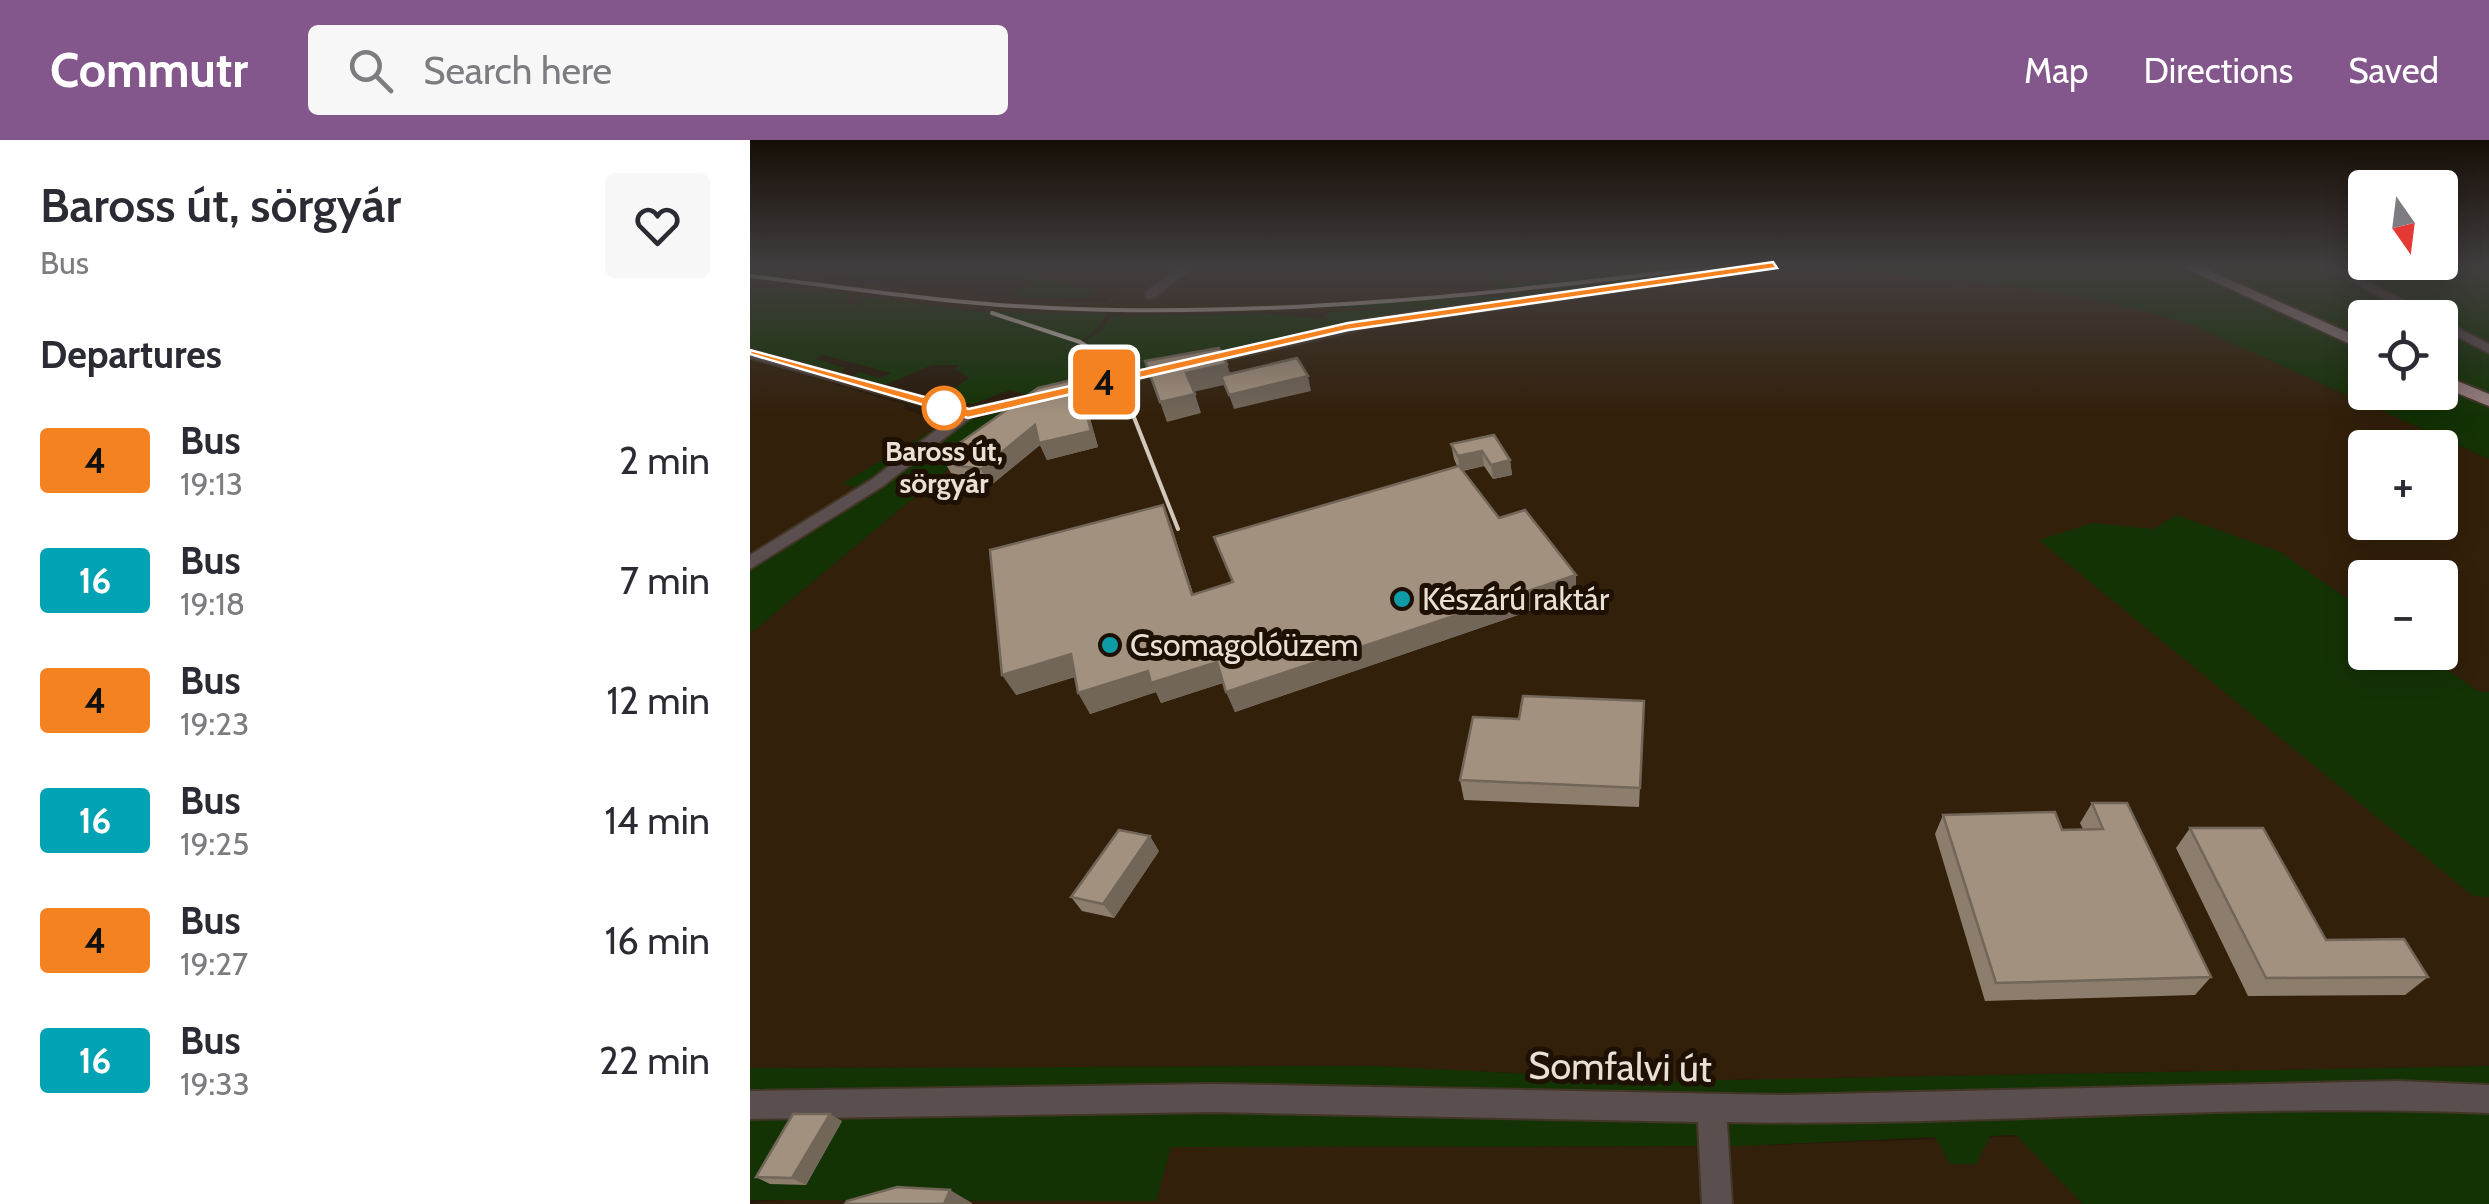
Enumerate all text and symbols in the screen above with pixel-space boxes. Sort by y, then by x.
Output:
search box [308,25,1008,115]
text: Commutr [50,41,248,99]
icon: search [343,43,398,98]
text: Search here [423,47,612,94]
text: Map [2024,49,2089,92]
text: Directions [2144,49,2293,92]
text: Saved [2348,49,2439,92]
north arrow [2348,170,2458,280]
map controls [2348,170,2458,670]
button: heart [605,173,710,278]
text: Baross út, sörgyár [40,176,401,234]
text: Bus [40,243,89,282]
button: locate [2348,300,2458,410]
text: Departures [40,331,222,378]
line badge: 4 [1072,350,1136,414]
text: 4 [1093,361,1115,404]
marker: Baross út, sörgyár [923,387,965,429]
text: Bus [180,417,241,464]
button: + [2348,430,2458,540]
place label: Baross út, sörgyár [885,434,1003,500]
text: 2 min [619,437,710,484]
text: 4 [84,439,106,482]
text: 19:13 [180,464,243,503]
text: Bus [180,537,241,584]
text: 7 min [620,557,710,604]
text: 16 [79,559,111,602]
button: − [2348,560,2458,670]
place label: Készárú raktár [1422,579,1610,618]
text: 19:18 [180,584,245,623]
marker: Készárú raktár [1391,588,1413,610]
place label: Csomagolóüzem [1130,625,1358,664]
marker: Csomagolóüzem [1099,634,1121,656]
text: Bus [180,657,241,704]
text: 12 min [607,677,710,724]
text: 4 [84,679,106,722]
text: 19:23 [180,704,249,743]
text: Bus [180,777,241,824]
text: 14 min [604,797,710,844]
text: 16 [79,799,111,842]
text: 19:25 [180,824,249,863]
text: Bus [180,897,241,944]
text: 16 min [605,917,710,964]
text: 4 [84,919,106,962]
text: 19:27 [180,944,248,983]
text: Bus [180,1017,241,1064]
text: 22 min [599,1037,710,1084]
text: 16 [79,1039,111,1082]
street label: Somfalvi út [1528,1041,1712,1092]
text: 19:33 [180,1064,250,1103]

